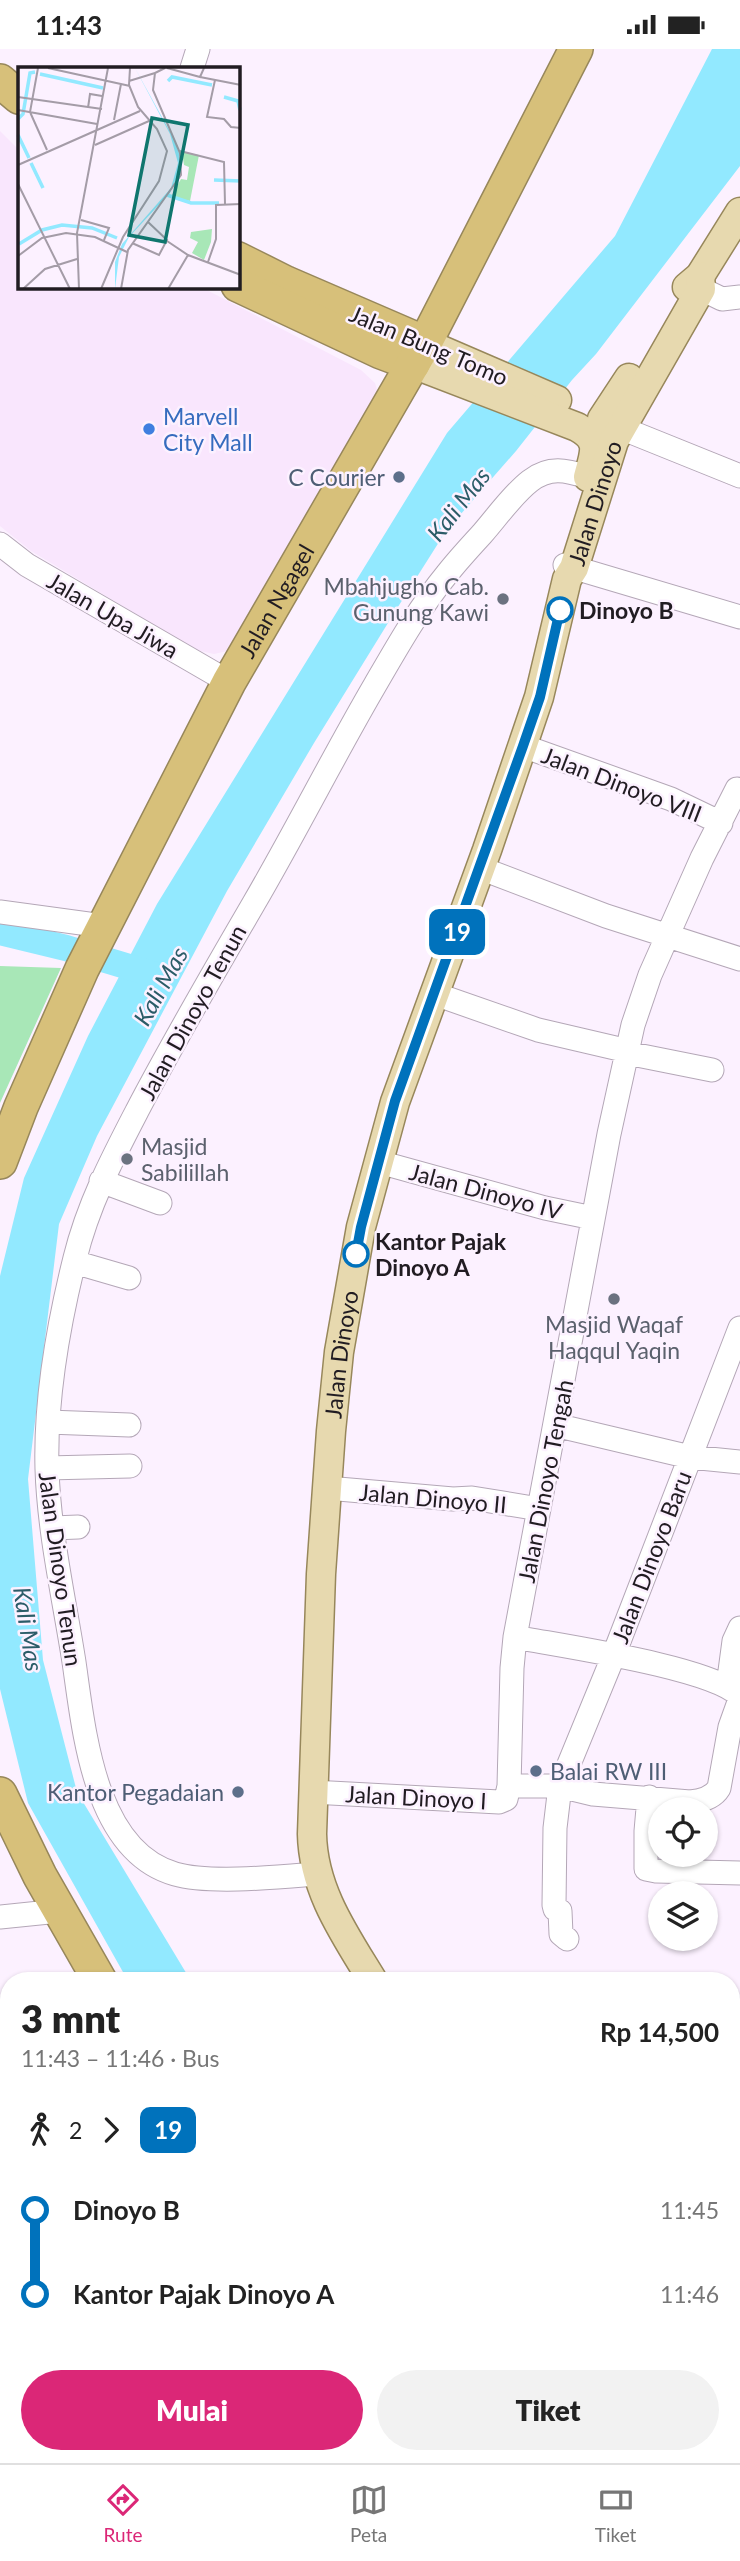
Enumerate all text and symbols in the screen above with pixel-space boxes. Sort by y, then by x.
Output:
text: 11:43 [35,9,102,41]
inset map [18,67,240,289]
street label: Jalan Bung Tomo [346,299,512,391]
place label: Marvell City Mall [163,402,253,456]
marker: Marvell City Mall [141,421,157,437]
street label: Jalan Dinoyo [562,437,627,569]
water label: Kali Mas [420,461,496,546]
place label: C Courier [288,463,386,491]
marker: C Courier [391,469,407,485]
street label: Jalan Ngagel [232,539,320,662]
street label: Jalan Upa Jiwa [42,566,184,664]
place label: Mbahjugho Cab. Gunung Kawi [324,572,489,626]
marker: Mbahjugho Cab. Gunung Kawi [495,591,511,607]
place label: Dinoyo B [579,596,674,624]
marker: Dinoyo B [547,597,573,623]
street label: Jalan Dinoyo VIII [538,741,706,827]
line badge: 19 [426,909,489,955]
text: 19 [443,917,471,946]
street label: Jalan Dinoyo Tenun [132,920,252,1104]
water label: Kali Mas [127,941,194,1030]
place label: Masjid Sabilillah [141,1132,229,1186]
marker: Masjid Sabilillah [119,1151,135,1167]
street label: Jalan Dinoyo IV [407,1157,566,1225]
place label: Kantor Pajak Dinoyo A [375,1227,507,1281]
marker: Kantor Pajak Dinoyo A [343,1241,369,1267]
street label: Jalan Dinoyo [318,1288,364,1420]
marker: Masjid Waqaf Haqqul Yaqin [606,1291,622,1307]
place label: Masjid Waqaf Haqqul Yaqin [545,1310,683,1364]
street label: Jalan Dinoyo Tengah [512,1377,578,1585]
street label: Jalan Dinoyo Baru [605,1467,697,1647]
street label: Jalan Dinoyo Tenun [34,1470,88,1668]
street label: Jalan Dinoyo II [358,1478,508,1518]
water label: Kali Mas [8,1585,50,1674]
place label: Balai RW III [550,1757,667,1785]
marker: Balai RW III [528,1763,544,1779]
place label: Kantor Pegadaian [47,1778,224,1806]
street label: Jalan Dinoyo I [345,1779,487,1815]
marker: Kantor Pegadaian [230,1784,246,1800]
map controls [648,1797,718,1951]
button: locate [648,1797,718,1867]
button: layers [648,1881,718,1951]
text: 3 mnt [21,1995,120,2041]
text: Rp 14,500 [600,2016,719,2048]
text: 11:43 – 11:46 · Bus [21,2044,220,2072]
icon: walk [21,2111,59,2149]
icon: forward [92,2111,130,2149]
text: 19 [154,2115,182,2144]
text: 2 [69,2116,82,2144]
text: Dinoyo B [73,2194,180,2226]
text: 11:45 [660,2196,719,2224]
text: Kantor Pajak Dinoyo A [73,2278,334,2310]
text: 11:46 [660,2280,719,2308]
button: Mulai [21,2370,363,2450]
button: Tiket [377,2370,719,2450]
tab: Rute [104,2481,142,2546]
tab: Peta [350,2481,388,2546]
tab: Tiket [595,2481,636,2546]

